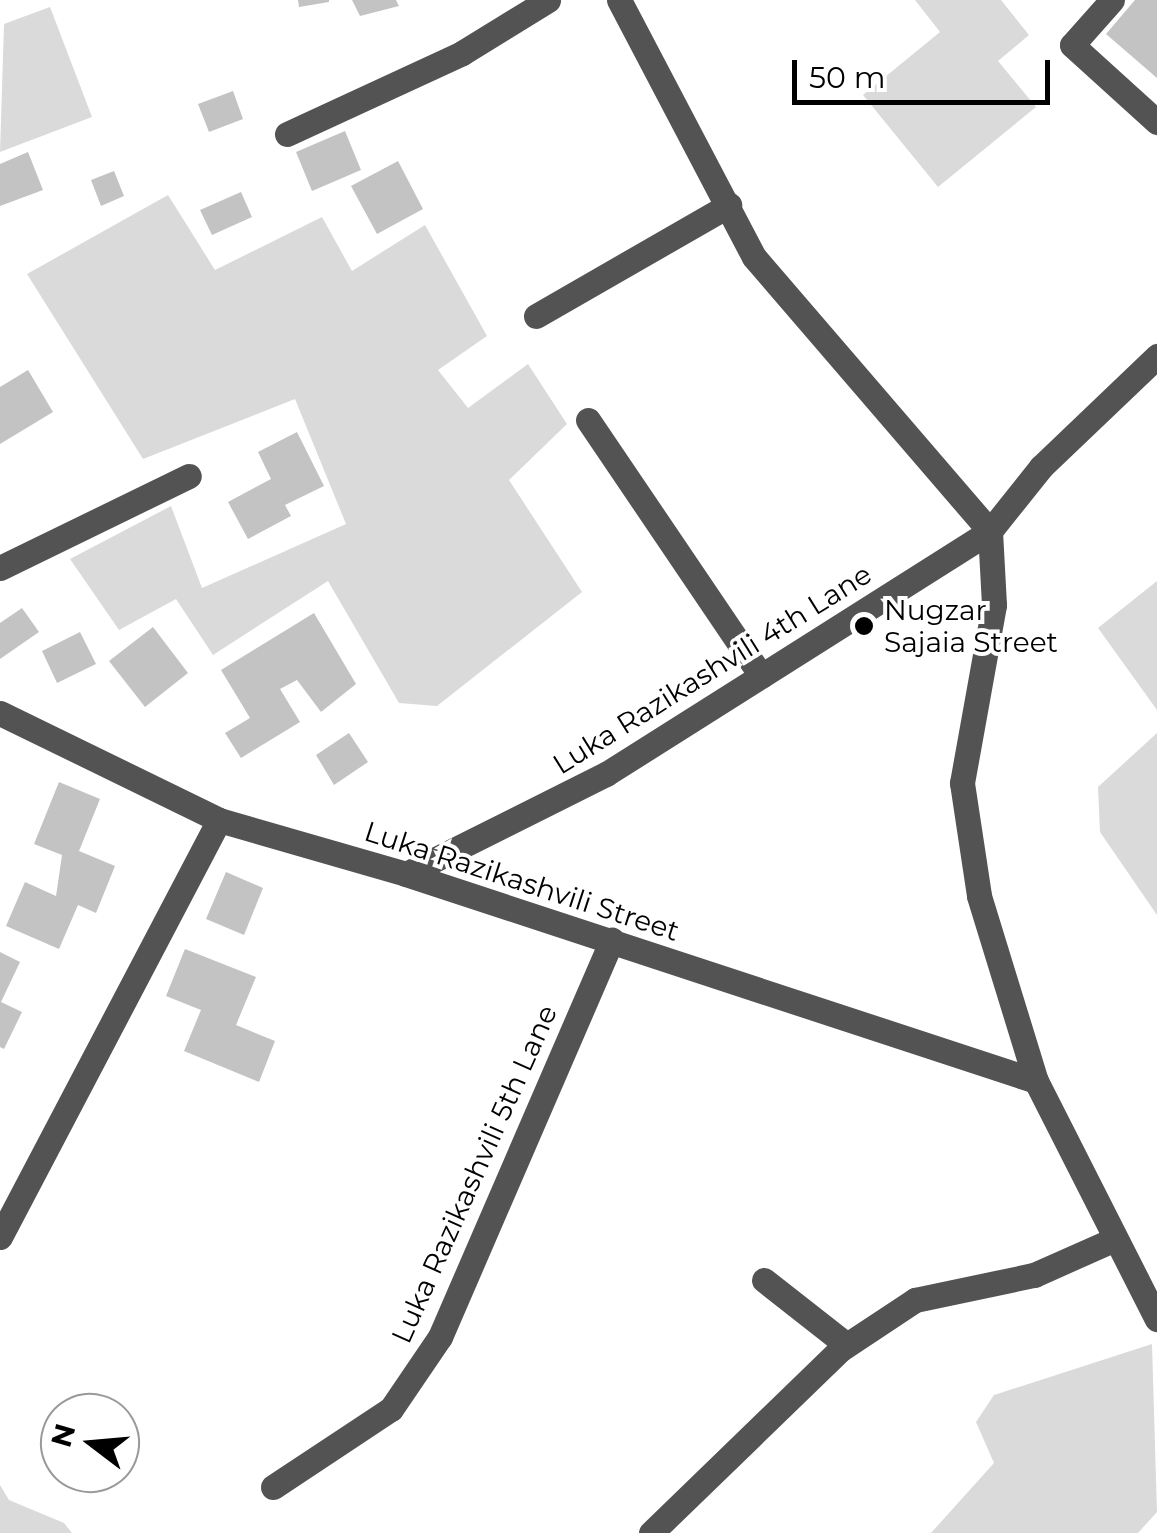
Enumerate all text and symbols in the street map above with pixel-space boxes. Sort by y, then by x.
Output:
scale bar [797,40,1054,102]
text: 50 m [809,59,886,96]
street label: Luka Razikashvili 4th Lane [547,557,877,781]
place label: Nugzar Sajaia Street [884,593,1058,659]
marker: Nugzar Sajaia Street [853,615,875,637]
street label: Luka Razikashvili Street [360,814,684,948]
street label: Luka Razikashvili 5th Lane [384,1000,564,1348]
north arrow [40,1393,140,1493]
text: N [44,1420,83,1451]

